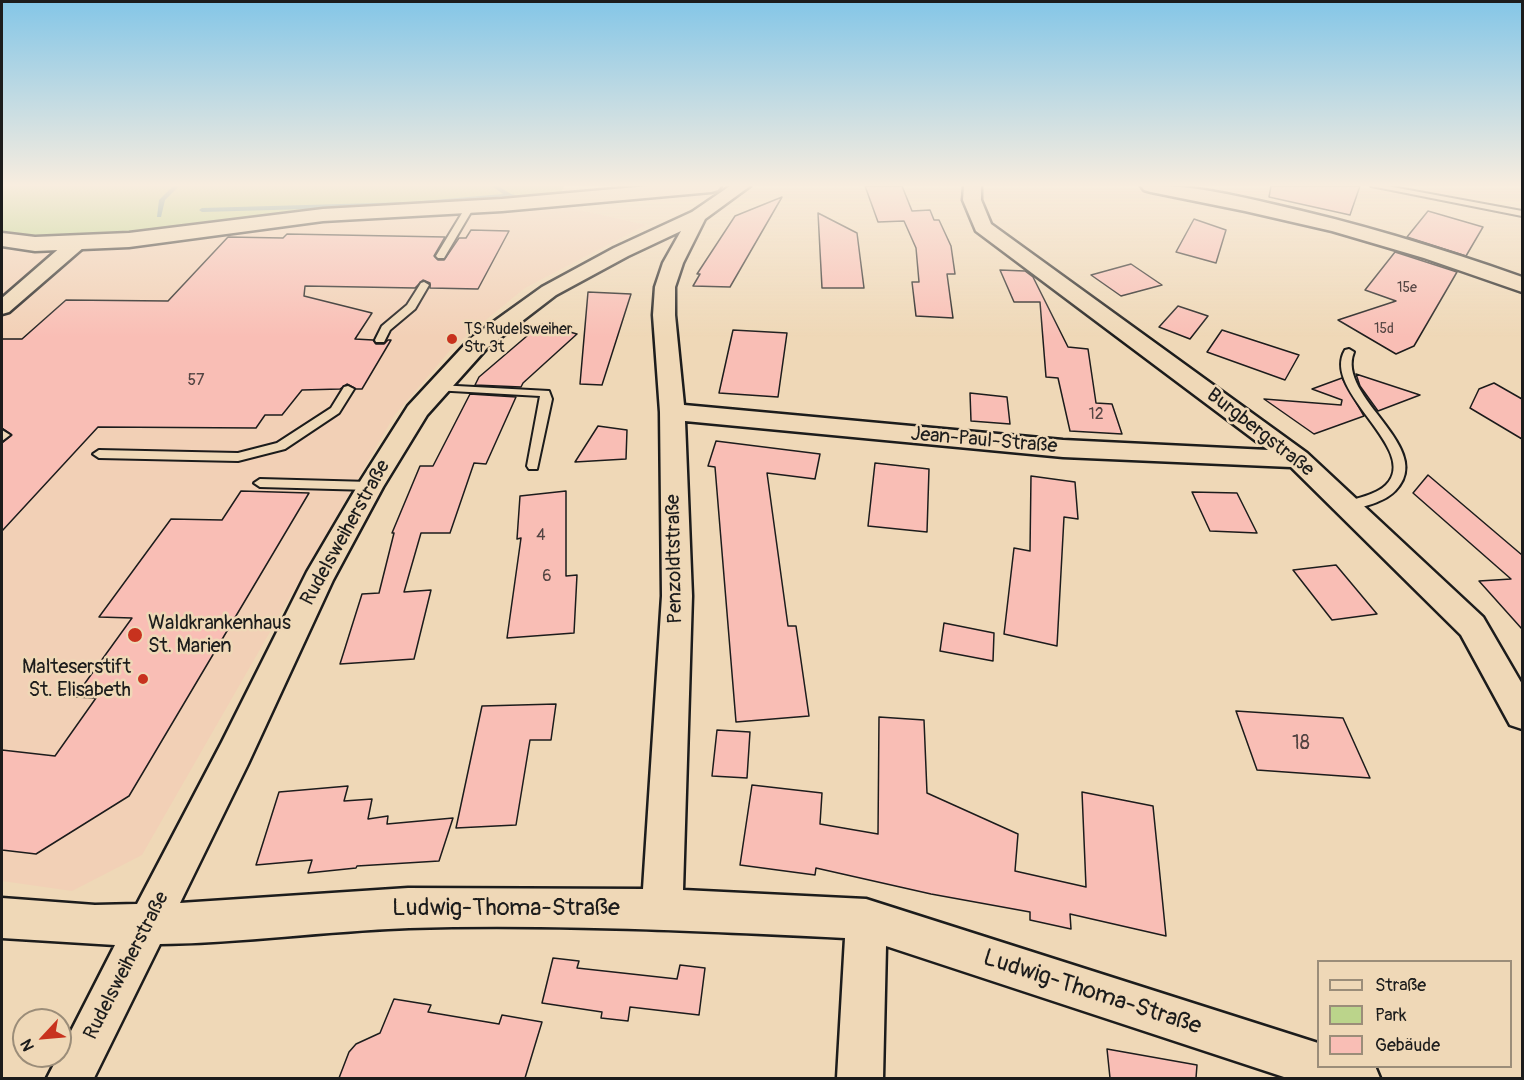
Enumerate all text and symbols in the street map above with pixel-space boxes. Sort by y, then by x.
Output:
house number: 15e [1397,280,1417,296]
place label: TS Rudelsweiher Str 3t [464,320,572,358]
house number: 15d [1374,321,1394,337]
marker: TS Rudelsweiher Str 3t [445,332,459,346]
house number: 57 [187,371,205,391]
street label: Burgbergstraße [1202,384,1318,482]
house number: 12 [1088,405,1104,425]
street label: Jean-Paul-Straße [910,423,1058,459]
street label: Rudelsweiherstraße [296,456,396,610]
street label: Penzoldtstraße [662,494,688,624]
house number: 4 [536,526,546,546]
house number: 6 [542,567,552,587]
place label: Waldkrankenhaus St. Marien [148,612,291,659]
marker: Waldkrankenhaus St. Marien [126,626,144,644]
place label: Malteserstift St. Elisabeth [22,656,131,703]
marker: Malteserstift St. Elisabeth [136,672,150,686]
house number: 18 [1292,732,1310,756]
street label: Rudelsweiherstraße [79,888,175,1044]
street label: Ludwig-Thoma-Straße [392,895,620,923]
street label: Ludwig-Thoma-Straße [979,944,1205,1042]
legend [1317,960,1512,1068]
text: Straße [1375,974,1426,997]
text: Park [1375,1004,1407,1027]
north arrow [12,1008,72,1068]
text: Gebäude [1375,1034,1440,1057]
text: N [16,1036,39,1054]

